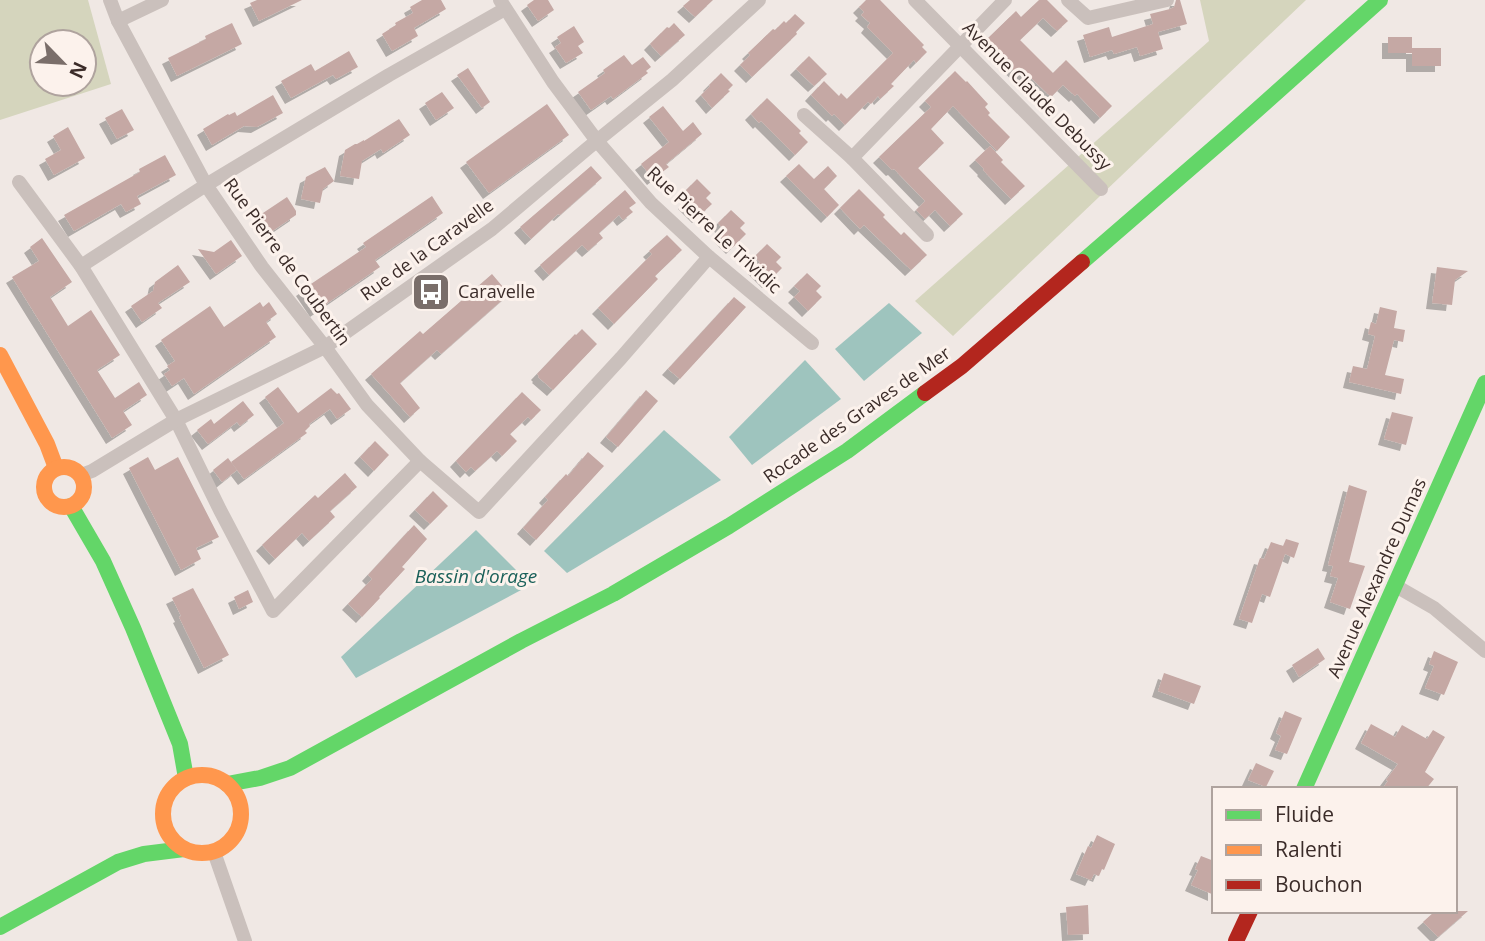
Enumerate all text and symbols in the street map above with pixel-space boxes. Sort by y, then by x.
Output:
street label: Avenue Claude Debussy [958,16,1118,176]
north arrow [28,28,98,98]
text: N [63,58,93,83]
street label: Rue Pierre Le Trividic [642,161,787,298]
street label: Rue Pierre de Coubertin [219,173,357,350]
street label: Rue de la Caravelle [356,195,498,305]
bus stop icon: Caravelle [410,271,452,313]
place label: Caravelle [458,281,535,303]
street label: Rocade des Graves de Mer [758,340,955,488]
street label: Avenue Alexandre Dumas [1321,474,1431,681]
water label: Bassin d'orage [415,563,537,589]
legend [1212,787,1457,913]
text: Fluide [1275,800,1334,828]
text: Ralenti [1275,835,1342,863]
text: Bouchon [1275,870,1363,898]

